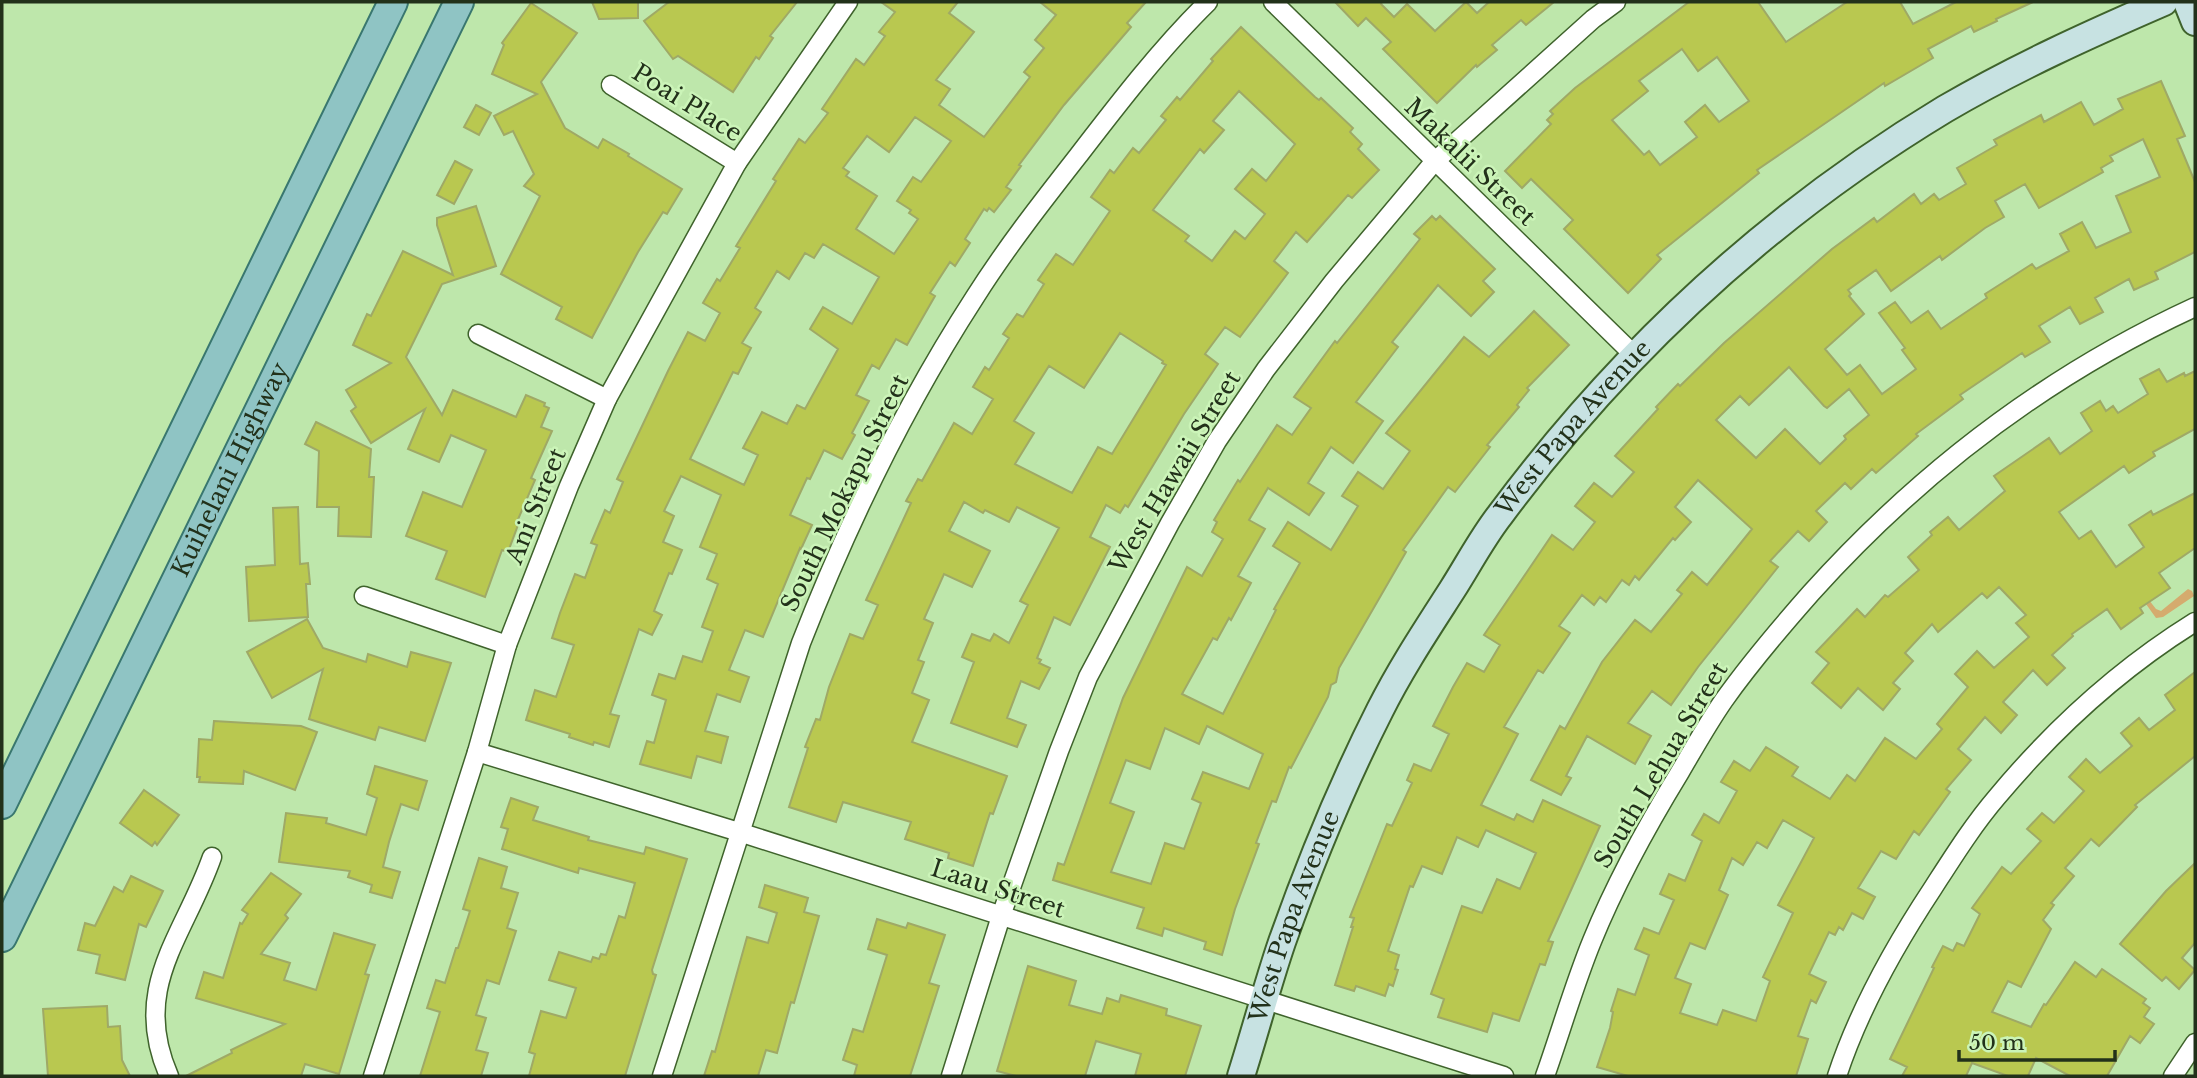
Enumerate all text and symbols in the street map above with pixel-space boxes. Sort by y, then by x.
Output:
street label: Poai Place [627,57,748,148]
street label: Makalii Street [1399,92,1542,231]
street label: West Papa Avenue [1489,334,1657,523]
street label: Kuihelani Highway [165,357,295,581]
street label: West Hawaii Street [1102,365,1246,579]
street label: South Mokapu Street [774,369,915,616]
street label: Ani Street [499,444,572,569]
street label: South Lehua Street [1587,656,1734,873]
street label: West Papa Avenue [1243,806,1345,1027]
street label: Laau Street [927,853,1069,924]
scale bar [1959,1018,2115,1062]
text: 50 m [1969,1030,2025,1056]

